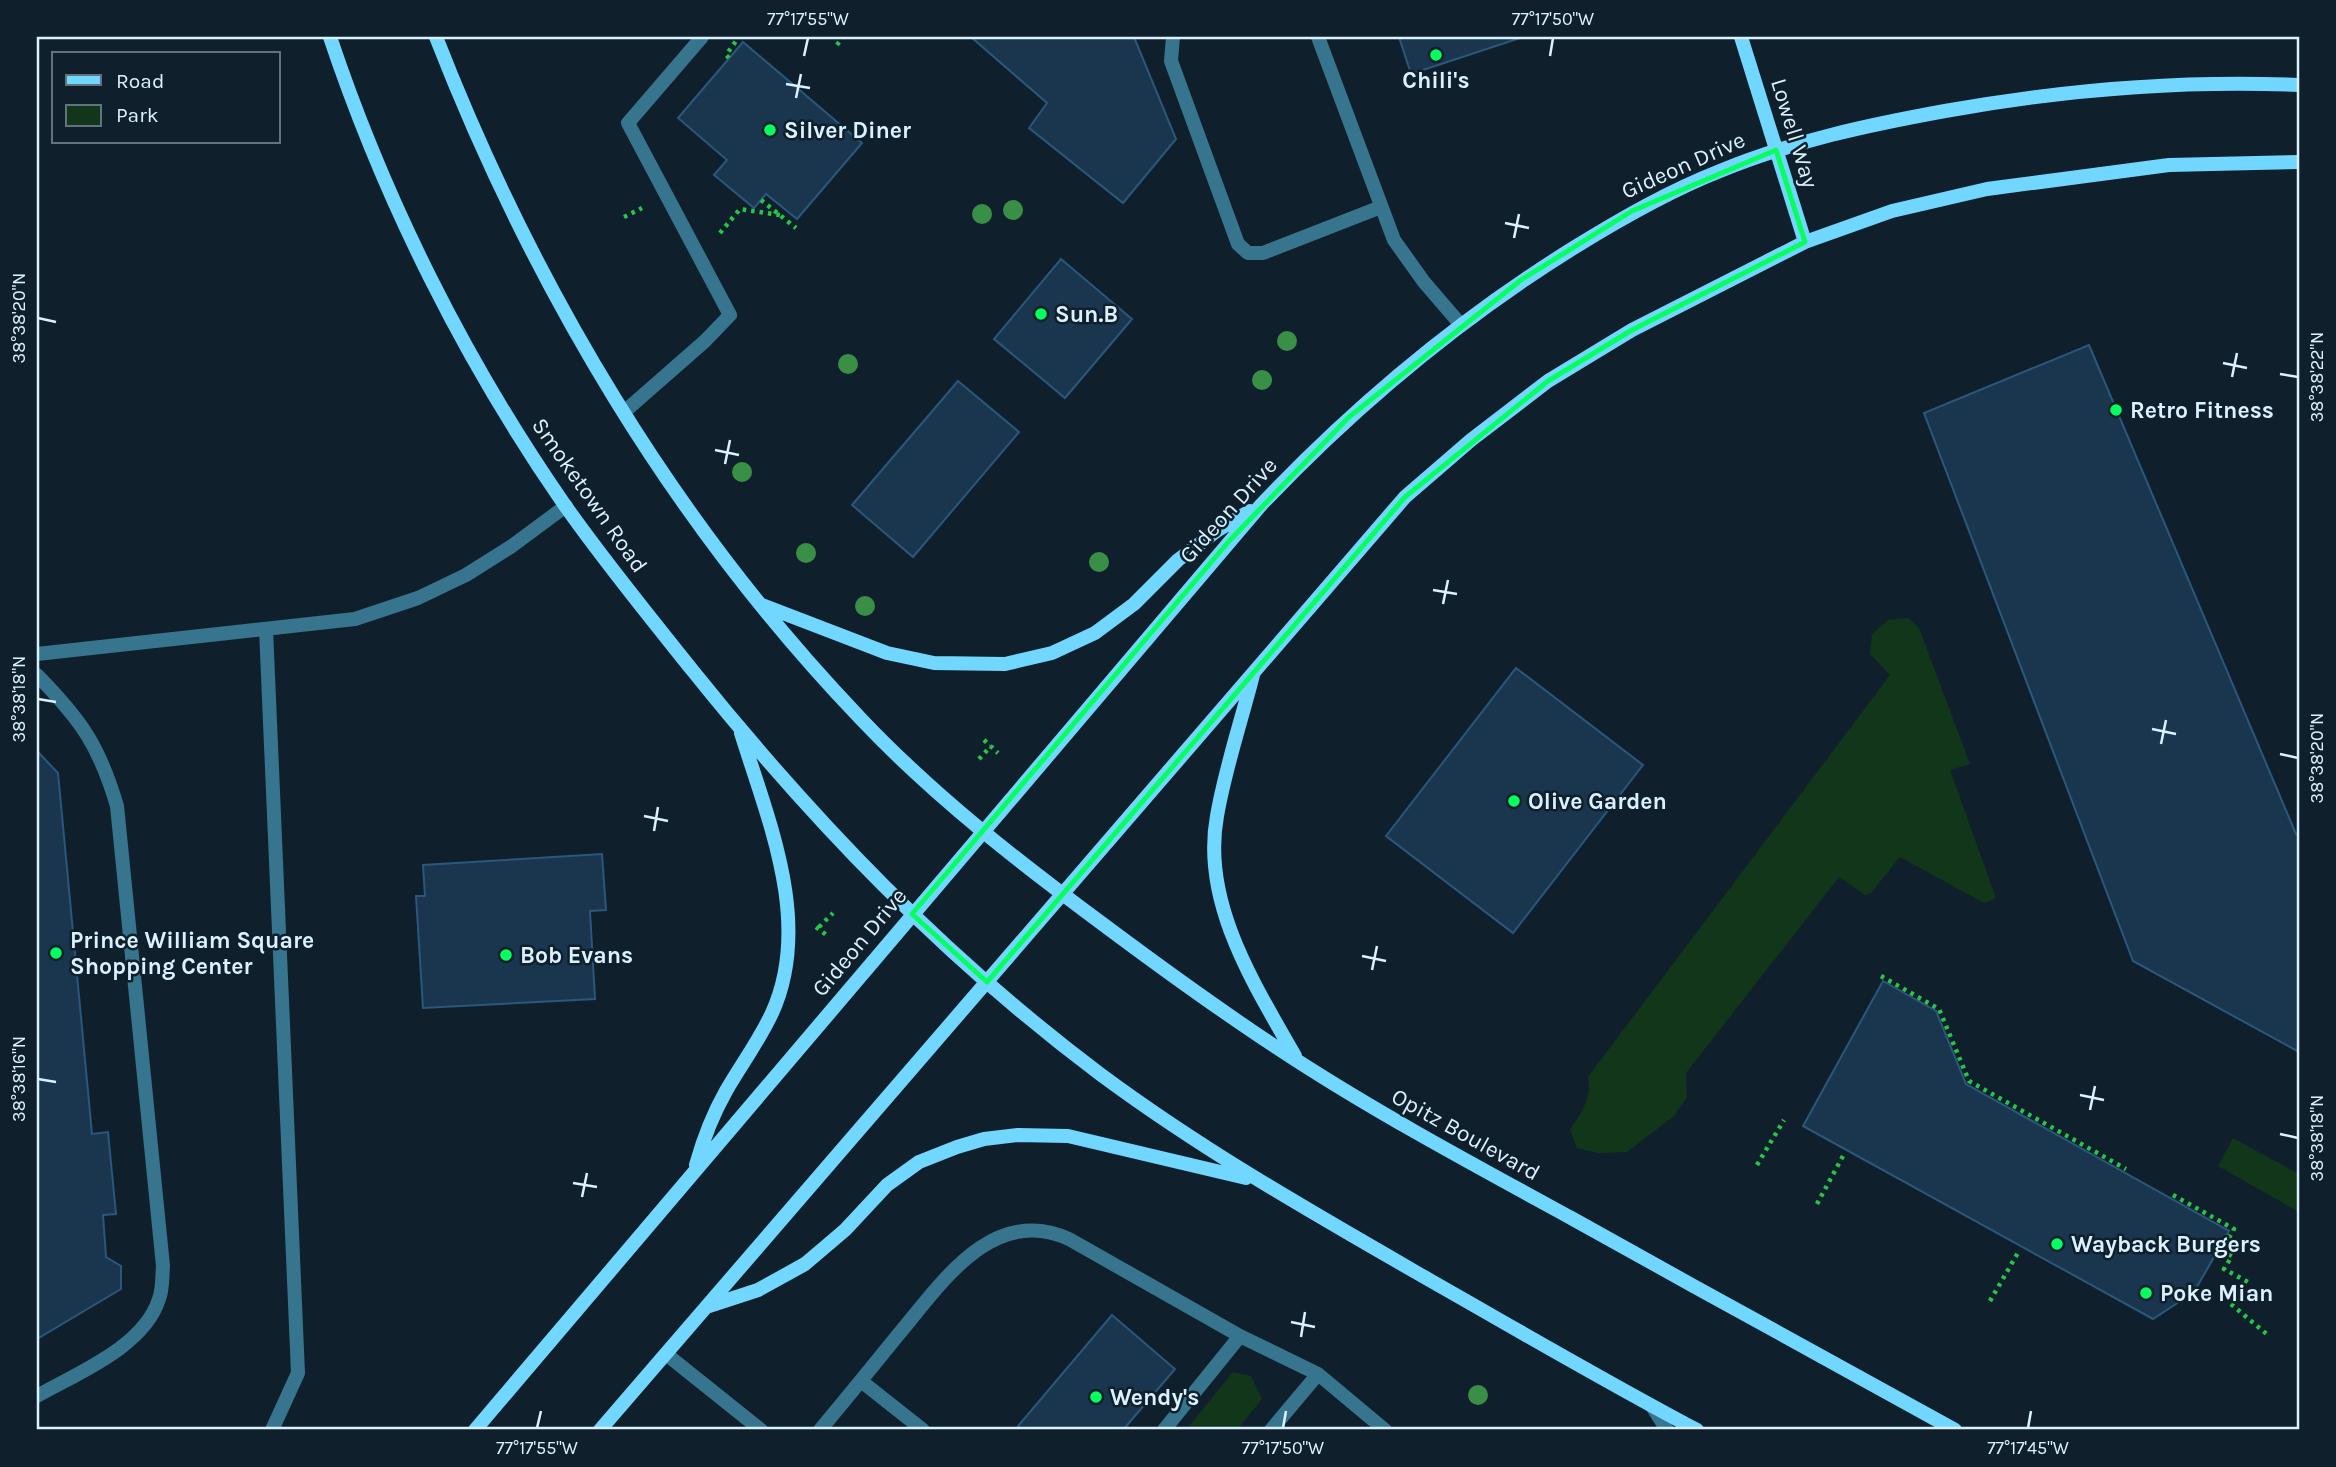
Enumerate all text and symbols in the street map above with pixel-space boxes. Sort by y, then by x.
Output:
text: 77°17'55"W [767,8,849,30]
text: 77°17'50"W [1512,8,1594,30]
marker: Chili's [1428,47,1444,63]
legend [52,52,280,144]
place label: Chili's [1402,67,1470,94]
text: Road [116,69,164,93]
street label: Lowell Way [1765,75,1824,192]
text: Park [116,103,159,127]
place label: Silver Diner [784,117,911,144]
marker: Silver Diner [762,122,778,138]
street label: Gideon Drive [1617,126,1749,205]
text: 38°38'20"N [8,273,30,363]
place label: Sun.B [1055,301,1118,328]
marker: Sun.B [1033,306,1049,322]
text: 38°38'22"N [2306,332,2328,422]
place label: Retro Fitness [2130,397,2274,424]
marker: Retro Fitness [2108,402,2124,418]
street label: Smoketown Road [526,413,653,578]
street label: Gideon Drive [1174,452,1283,569]
text: 38°38'18"N [8,656,30,742]
text: 38°38'20"N [2306,713,2328,803]
place label: Olive Garden [1528,788,1667,815]
marker: Olive Garden [1506,793,1522,809]
street label: Gideon Drive [806,883,912,1002]
place label: Prince William Square Shopping Center [70,927,314,980]
place label: Bob Evans [520,942,633,969]
marker: Prince William Square Shopping Center [48,945,64,961]
marker: Bob Evans [498,947,514,963]
text: 38°38'16"N [8,1036,30,1122]
street label: Opitz Boulevard [1387,1083,1545,1186]
text: 38°38'18"N [2306,1095,2328,1181]
place label: Wayback Burgers [2071,1231,2261,1258]
marker: Wayback Burgers [2049,1236,2065,1252]
place label: Poke Mian [2160,1280,2273,1307]
marker: Poke Mian [2138,1285,2154,1301]
place label: Wendy's [1110,1384,1199,1411]
marker: Wendy's [1088,1389,1104,1405]
text: 77°17'55"W [496,1437,578,1459]
text: 77°17'50"W [1242,1437,1324,1459]
text: 77°17'45"W [1987,1437,2069,1459]

